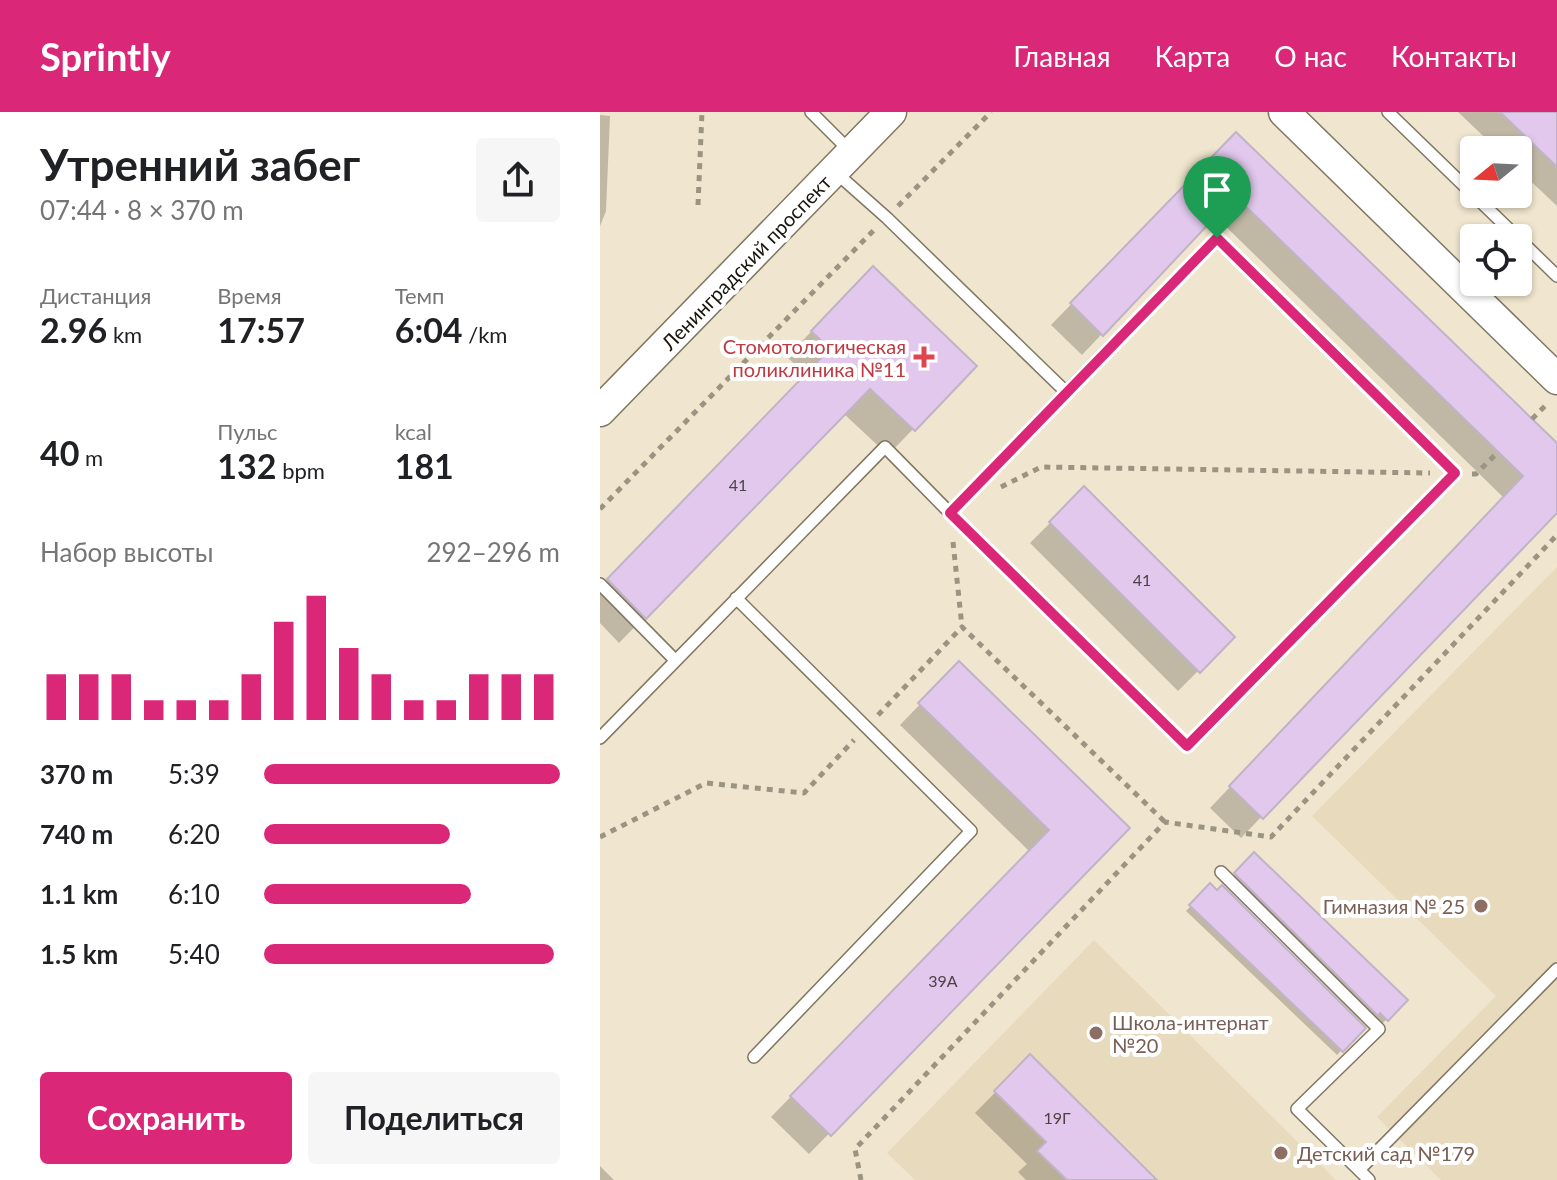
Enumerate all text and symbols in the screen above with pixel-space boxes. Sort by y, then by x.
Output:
text: Sprintly [40,33,171,79]
text: Главная [1013,39,1111,73]
text: Карта [1155,39,1230,73]
text: О нас [1274,39,1347,73]
text: Контакты [1391,39,1517,73]
north arrow [1460,136,1532,208]
map controls [1460,136,1532,296]
text: Утренний забег [40,138,360,190]
button: share [476,138,560,222]
pin [1183,156,1251,238]
icon: arrive [1195,168,1239,212]
street label: Ленинградский проспект [655,169,836,355]
text: 07:44 · 8 × 370 m [40,194,244,226]
button: locate [1460,224,1532,296]
text: Дистанция [40,282,151,309]
text: Время [217,282,282,309]
text: Темп [395,282,445,309]
text: 2.96 [40,309,107,350]
text: 17:57 [217,309,305,350]
text: 6:04 [395,309,463,350]
text: km [107,321,142,348]
text: /km [463,321,507,348]
place label: Стомотологическая поликлиника №11 [723,334,906,381]
marker: Стомотологическая поликлиника №11 [913,346,935,368]
text: Пульс [217,418,278,445]
text: kcal [395,418,432,445]
text: 40 [40,432,79,473]
text: m [79,444,103,471]
text: 132 [217,445,277,486]
text: 181 [395,445,454,486]
text: bpm [277,457,325,484]
house number: 41 [729,475,747,494]
text: Набор высоты [40,536,214,568]
text: 292–296 m [426,536,560,568]
house number: 41 [1133,570,1151,589]
text: 370 m [40,758,113,790]
text: 5:39 [168,758,220,790]
text: 740 m [40,818,113,850]
text: 6:20 [168,818,220,850]
text: 1.1 km [40,878,118,910]
text: 6:10 [168,878,220,910]
place label: Гимназия № 25 [1323,894,1465,918]
marker: Гимназия № 25 [1472,897,1490,915]
text: 1.5 km [40,938,118,970]
text: 5:40 [168,938,220,970]
house number: 39А [928,971,958,990]
place label: Школа-интернат №20 [1112,1010,1269,1057]
marker: Школа-интернат №20 [1087,1024,1105,1042]
button: Сохранить [40,1072,292,1164]
button: Поделиться [308,1072,560,1164]
house number: 19Г [1043,1108,1071,1127]
place label: Детский сад №179 [1297,1141,1475,1165]
marker: Детский сад №179 [1272,1144,1290,1162]

